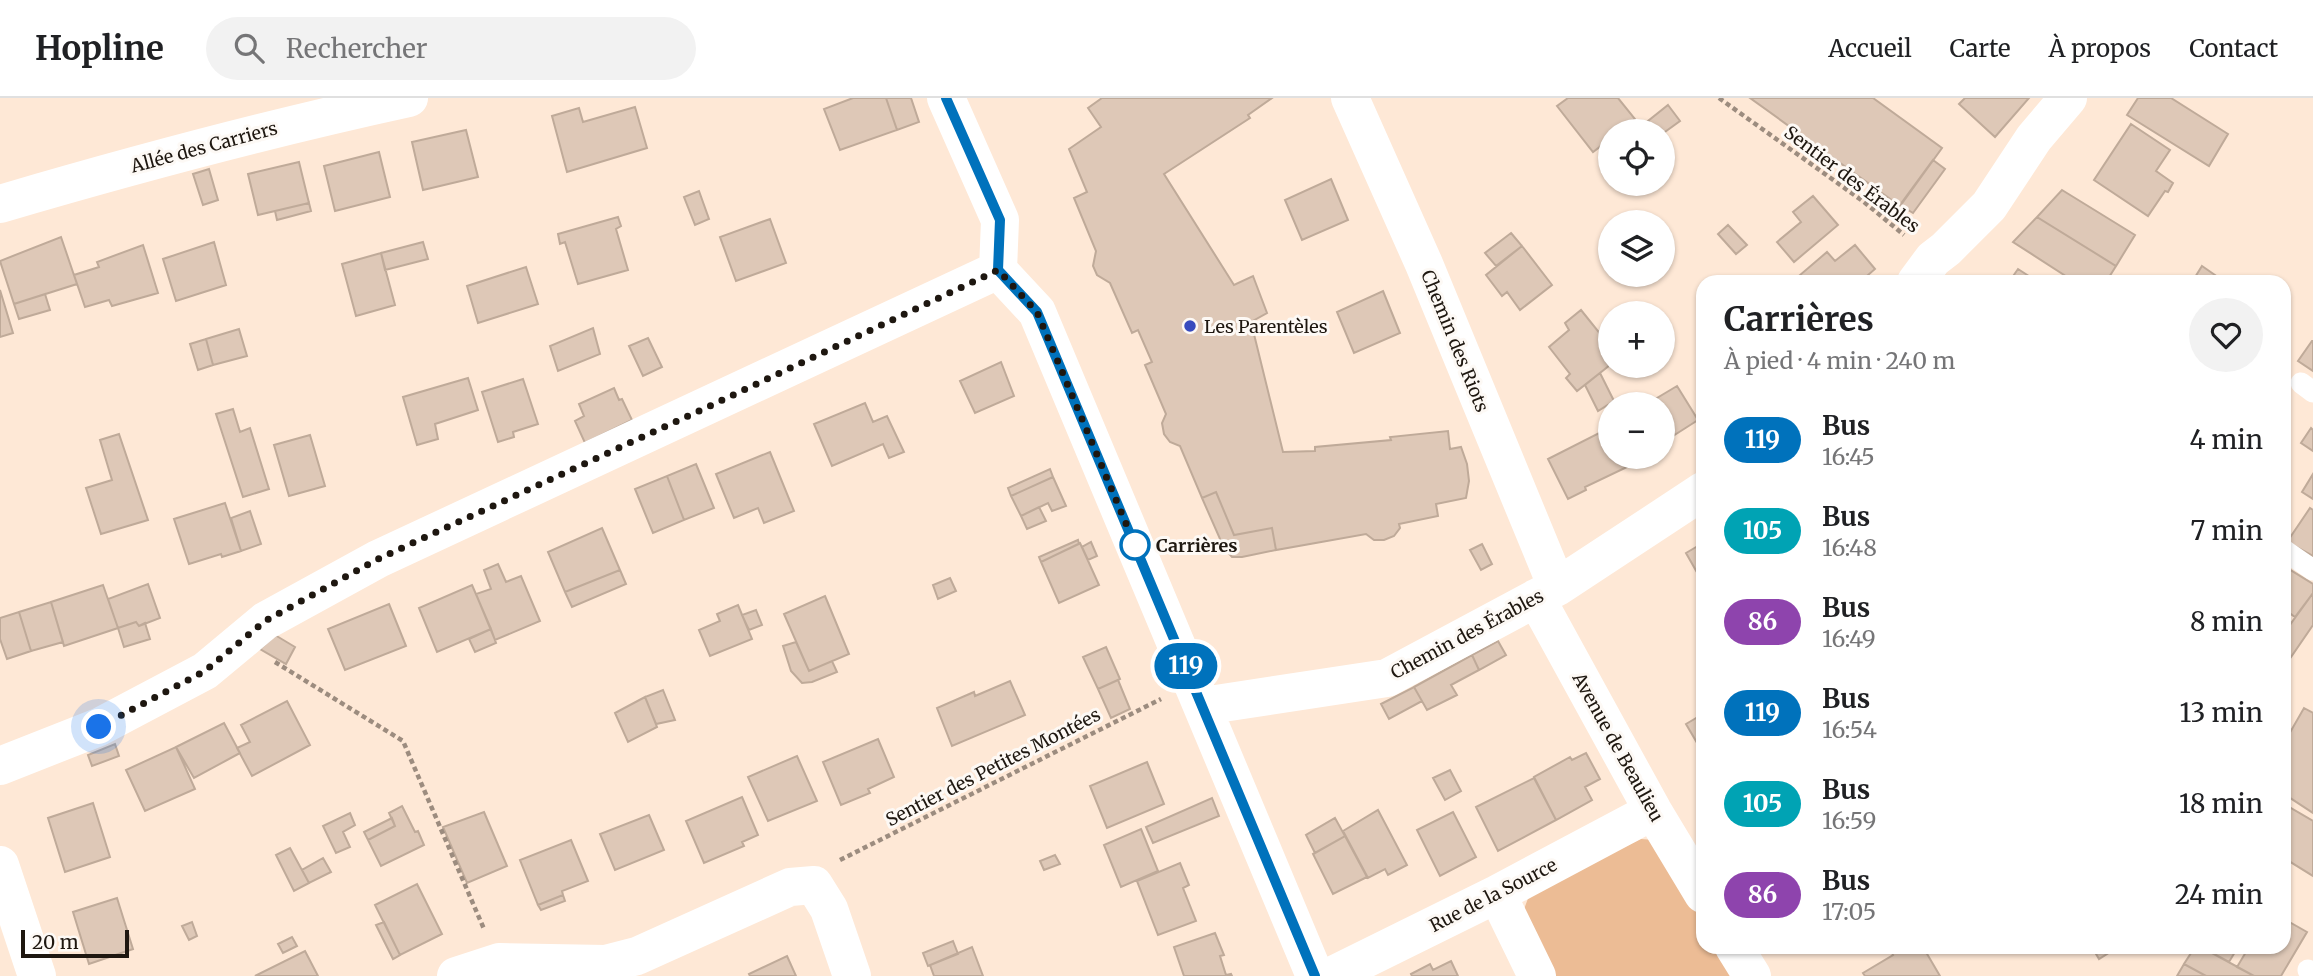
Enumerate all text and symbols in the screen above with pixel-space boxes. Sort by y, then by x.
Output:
search box [206,17,696,80]
text: Hopline [35,28,164,69]
icon: search [230,29,268,67]
text: Rechercher [286,32,427,65]
text: Accueil [1828,33,1912,64]
text: Carte [1950,33,2011,64]
text: À propos [2049,33,2151,64]
text: Contact [2189,33,2278,64]
street label: Allée des Carriers [127,116,280,178]
map controls [1598,119,1675,469]
button: locate [1598,119,1675,196]
street label: Sentier des Érables [1780,121,1924,238]
button: layers [1598,210,1675,287]
street label: Chemin des Riots [1416,267,1494,416]
button: heart [2189,298,2263,372]
text: Carrières [1724,299,1874,340]
button: + [1598,301,1675,378]
place label: Les Parentèles [1204,315,1328,338]
marker: Les Parentèles [1182,318,1198,334]
text: À pied · 4 min · 240 m [1724,346,1955,375]
button: − [1598,392,1675,469]
text: Bus [1822,409,1870,442]
text: 4 min [2189,423,2263,456]
text: 119 [1745,424,1780,455]
text: 16:45 [1822,442,1875,471]
text: Bus [1822,500,1870,533]
text: 7 min [2191,514,2263,547]
text: 105 [1743,515,1782,546]
marker: Carrières [1120,530,1150,560]
text: 16:48 [1822,533,1877,562]
place label: Carrières [1156,534,1238,557]
street label: Chemin des Érables [1387,584,1548,684]
text: Bus [1822,591,1870,624]
text: 8 min [2190,605,2263,638]
text: 86 [1748,606,1777,637]
text: 16:49 [1822,624,1876,653]
line badge: 119 [1146,643,1226,689]
text: 119 [1168,650,1204,681]
street label: Avenue de Beaulieu [1567,668,1668,826]
text: Bus [1822,682,1870,715]
text: 13 min [2179,696,2263,729]
text: 119 [1745,697,1780,728]
street label: Sentier des Petites Montées [882,703,1104,831]
your location [81,709,116,744]
text: 16:54 [1822,715,1877,744]
text: Bus [1822,773,1870,806]
text: 18 min [2179,787,2263,820]
text: 105 [1743,788,1782,819]
text: 16:59 [1822,806,1876,835]
street label: Rue de la Source [1425,853,1561,937]
text: Bus [1822,864,1870,897]
text: 24 min [2175,878,2263,911]
text: 86 [1748,879,1777,910]
text: 17:05 [1822,897,1876,926]
scale bar [21,927,130,959]
text: 20 m [32,930,79,954]

